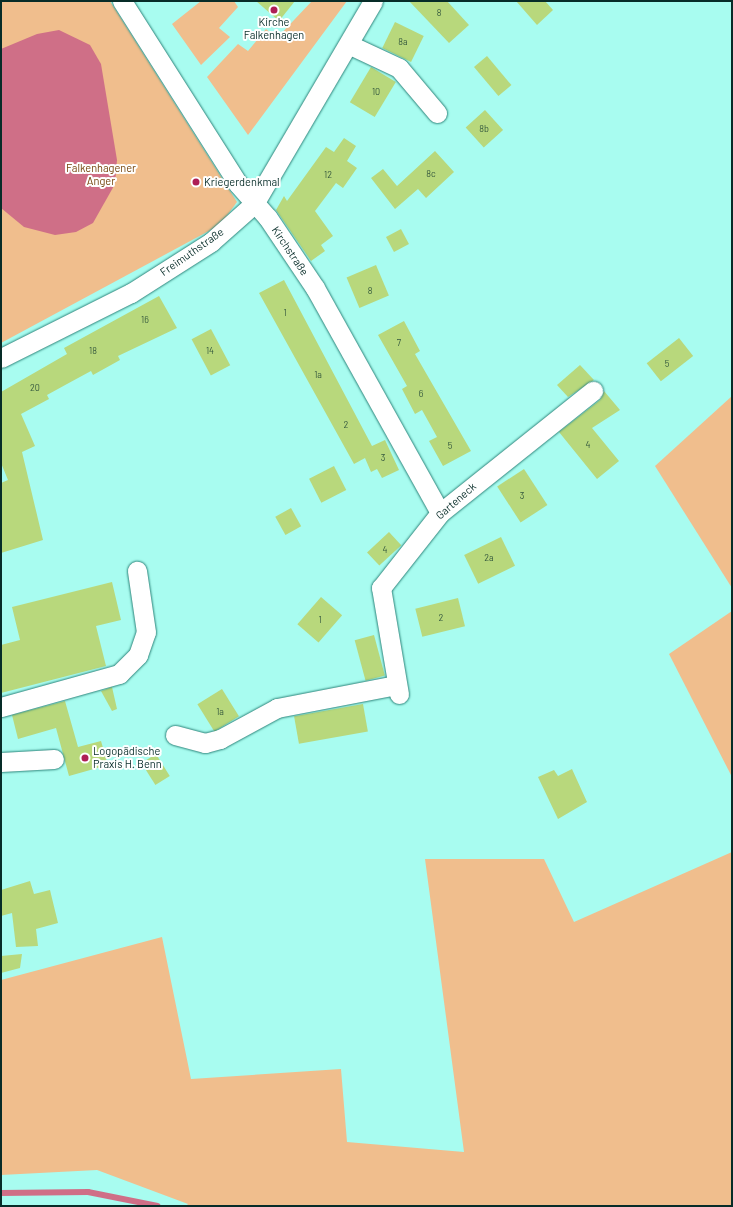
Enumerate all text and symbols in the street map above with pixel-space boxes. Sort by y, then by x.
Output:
marker: Kirche Falkenhagen [269,5,279,15]
house number: 8 [437,8,441,18]
place label: Kirche Falkenhagen [244,16,304,42]
house number: 8a [398,37,408,47]
house number: 10 [372,87,380,97]
house number: 8b [479,124,489,134]
park label: Falkenhagener Anger [66,162,136,188]
house number: 8c [426,169,436,179]
house number: 12 [324,170,332,180]
place label: Kriegerdenkmal [204,175,280,189]
marker: Kriegerdenkmal [191,177,201,187]
street label: Kirchstraße [269,224,311,278]
street label: Freimuthstraße [158,225,226,279]
house number: 8 [368,286,372,296]
house number: 1 [283,308,287,318]
house number: 16 [141,315,149,325]
house number: 7 [397,338,401,348]
house number: 18 [89,346,97,356]
house number: 14 [206,346,214,356]
house number: 5 [665,359,669,369]
house number: 1a [314,370,322,380]
house number: 20 [30,383,40,393]
house number: 6 [419,389,423,399]
house number: 2 [344,420,348,430]
house number: 4 [586,440,590,450]
house number: 5 [448,441,452,451]
house number: 3 [381,453,385,463]
street label: Garteneck [433,480,479,522]
house number: 3 [520,491,524,501]
house number: 4 [383,545,387,555]
house number: 2a [484,553,494,563]
house number: 2 [439,613,443,623]
house number: 1 [318,615,322,625]
house number: 1a [216,707,224,717]
place label: Logopädische Praxis H. Benn [93,745,162,771]
marker: Logopädische Praxis H. Benn [80,753,90,763]

